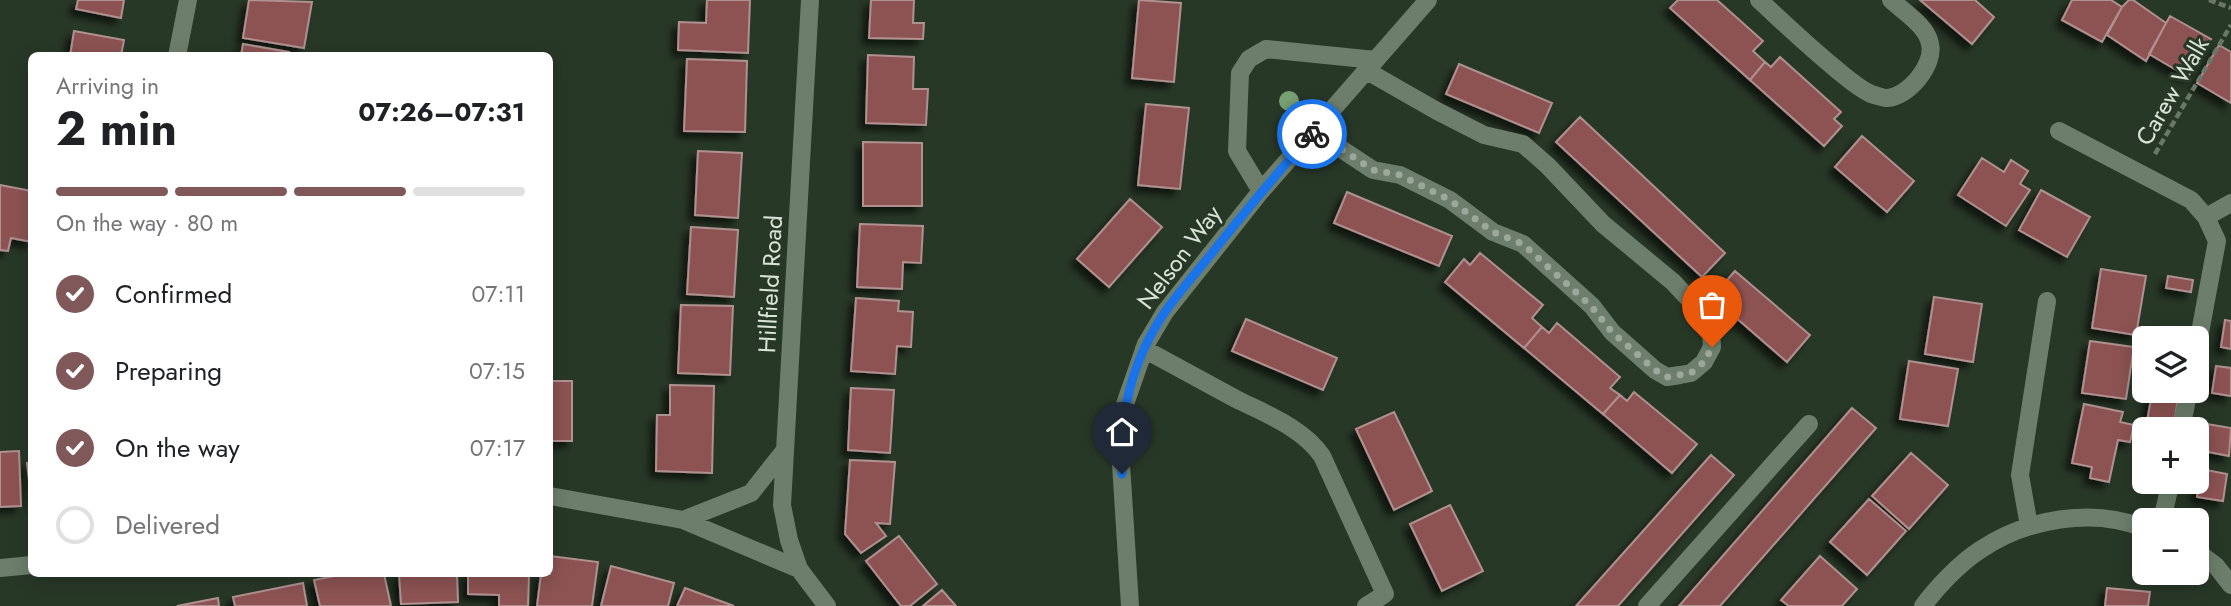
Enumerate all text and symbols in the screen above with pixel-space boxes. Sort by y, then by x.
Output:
street label: Carew Walk [2127,30,2217,152]
text: Arriving in [56,69,159,103]
text: 07:26–07:31 [358,93,525,131]
text: 2 min [56,96,177,162]
courier [1277,99,1347,169]
icon: bike [1293,115,1331,153]
street label: Nelson Way [1128,197,1230,316]
text: On the way · 80 m [56,206,238,240]
street label: Hillfield Road [749,214,791,354]
icon: check [56,275,94,313]
text: Confirmed [115,275,232,313]
pin [1682,275,1742,347]
text: 07:11 [472,277,525,311]
icon: bag [1693,286,1731,324]
map controls [2132,326,2209,585]
button: layers [2132,326,2209,403]
icon: check [56,352,94,390]
text: Preparing [115,352,222,390]
text: 07:15 [469,354,525,388]
pin [1092,402,1152,474]
icon: home [1103,413,1141,451]
button: + [2132,417,2209,494]
icon: check [56,429,94,467]
text: On the way [115,429,240,467]
text: 07:17 [470,431,525,465]
text: Delivered [115,506,220,544]
button: − [2132,508,2209,585]

